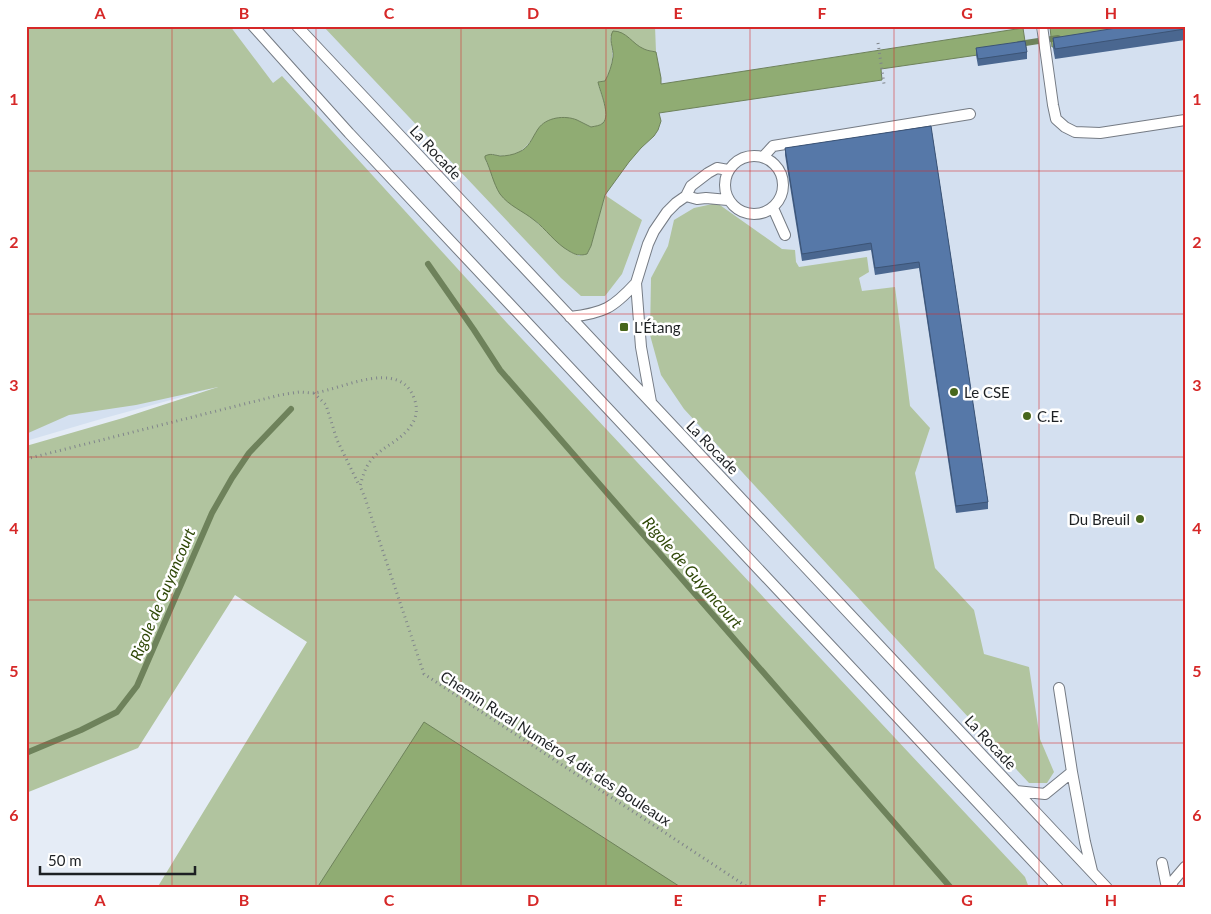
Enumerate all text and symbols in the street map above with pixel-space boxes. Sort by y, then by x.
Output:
text: A [93,3,106,22]
text: B [239,3,249,22]
text: C [384,3,395,22]
text: D [527,3,539,22]
text: E [673,3,683,22]
text: F [817,3,827,22]
text: G [961,3,973,22]
text: H [1105,3,1117,22]
text: 1 [9,89,19,108]
text: 1 [1192,89,1202,108]
street label: La Rocade [406,121,466,183]
text: 2 [9,232,19,251]
text: 2 [1192,232,1202,251]
place label: L'Étang [634,318,681,336]
marker: L'Étang [618,321,630,333]
text: 3 [9,375,19,394]
text: 3 [1192,375,1202,394]
place label: Le CSE [964,383,1010,401]
marker: Le CSE [948,386,960,398]
place label: C.E. [1037,407,1063,425]
marker: C.E. [1021,410,1033,422]
street label: La Rocade [683,417,743,478]
place label: Du Breuil [1068,510,1130,528]
water label: Rigole de Guyancourt [639,512,747,632]
marker: Du Breuil [1134,513,1146,525]
text: 4 [9,518,19,537]
text: 4 [1192,518,1202,537]
water label: Rigole de Guyancourt [126,525,199,663]
text: 5 [9,661,19,680]
text: 5 [1192,661,1202,680]
street label: Chemin Rural Numéro 4 dit des Bouleaux [437,667,675,830]
street label: La Rocade [961,711,1021,773]
text: 6 [9,805,19,824]
text: 6 [1192,805,1202,824]
scale bar [40,844,195,876]
text: 50 m [48,851,82,869]
text: A [93,890,106,909]
text: B [239,890,249,909]
text: C [384,890,395,909]
text: D [527,890,539,909]
text: E [673,890,683,909]
text: F [817,890,827,909]
text: G [961,890,973,909]
text: H [1105,890,1117,909]

